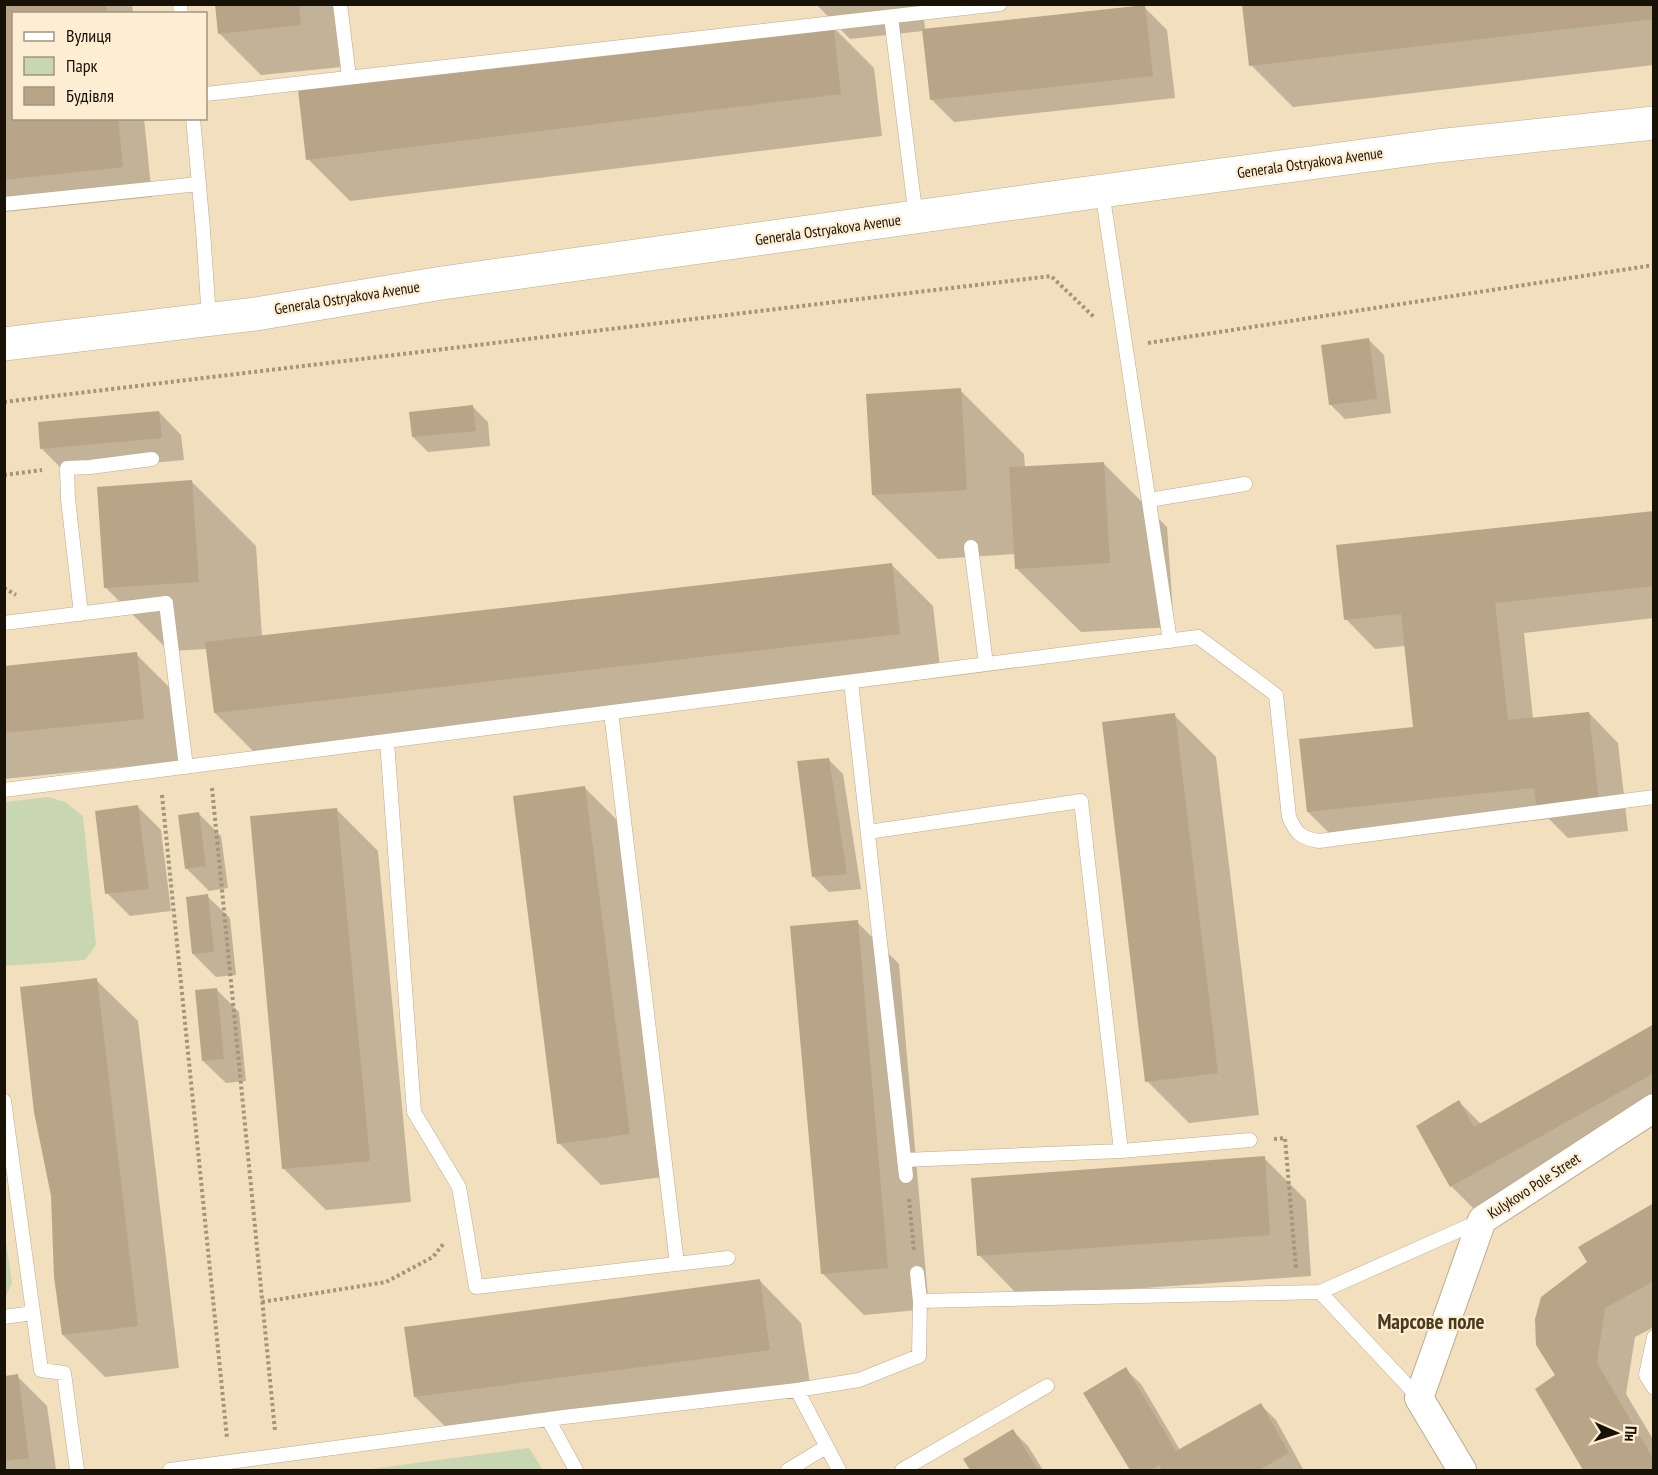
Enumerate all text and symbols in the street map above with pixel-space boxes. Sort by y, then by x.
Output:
legend [12,12,207,120]
text: Вулиця [66,24,111,47]
text: Парк [66,54,97,77]
text: Будівля [66,84,114,107]
street label: Generala Ostryakova Avenue [1236,143,1384,182]
street label: Generala Ostryakova Avenue [754,210,902,249]
street label: Generala Ostryakova Avenue [273,277,421,318]
street label: Kulykovo Pole Street [1484,1148,1584,1223]
district label: Марсове поле [1377,1308,1485,1335]
north arrow [1586,1403,1646,1463]
text: Пн [1621,1426,1641,1442]

